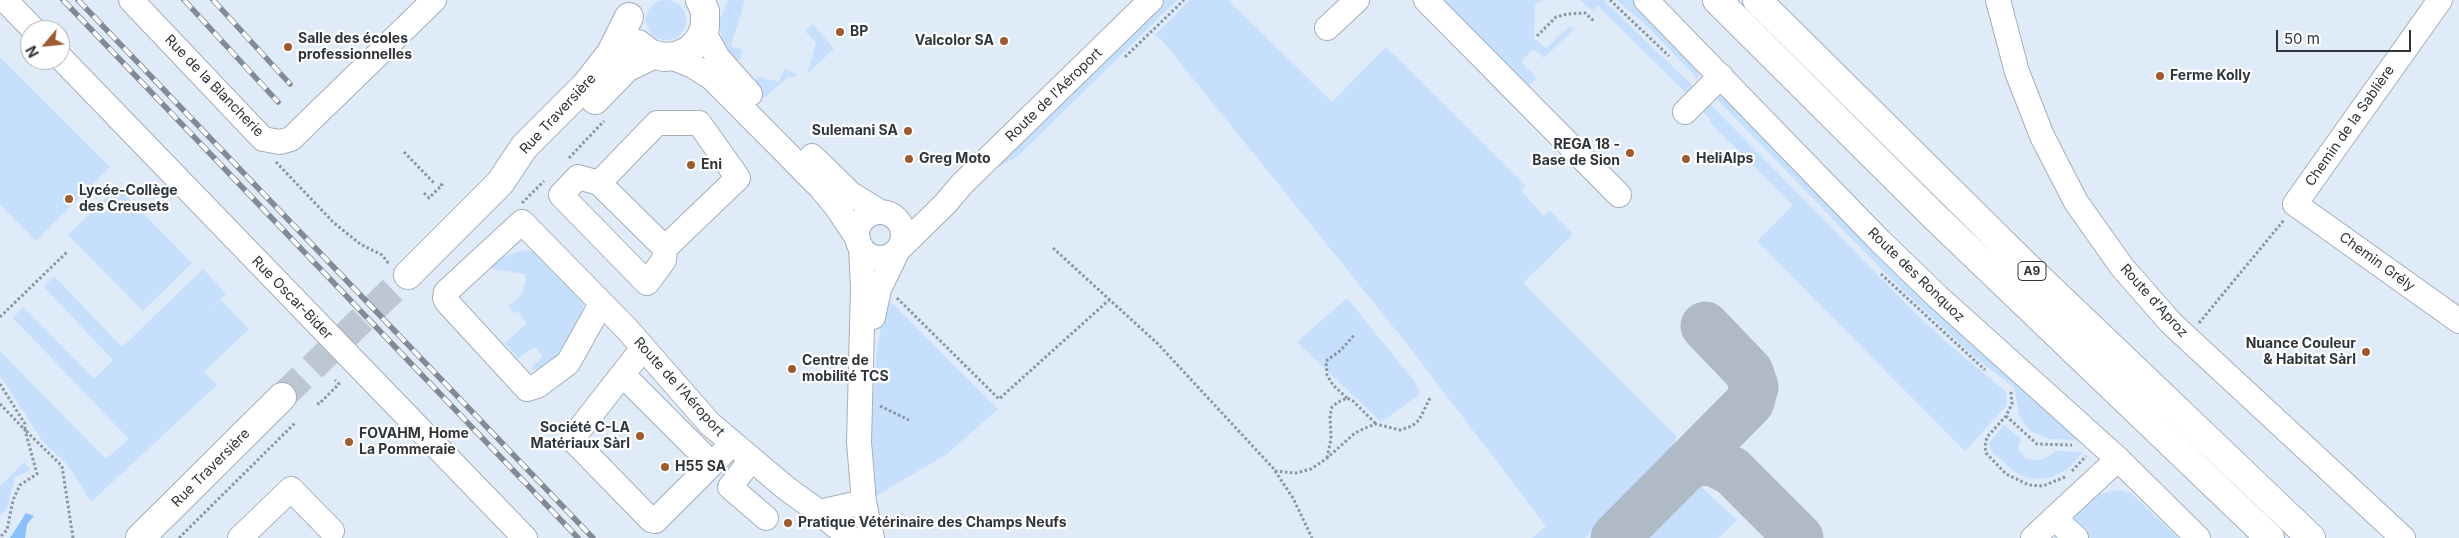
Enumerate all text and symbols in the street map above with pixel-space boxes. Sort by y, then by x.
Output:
north arrow [20,20,70,70]
scale bar [2279,20,2414,52]
place label: BP [850,24,868,40]
marker: BP [834,26,846,38]
text: 50 m [2284,29,2320,48]
street label: Rue de la Blancherie [161,31,267,141]
place label: Salle des écoles professionnelles [298,31,412,64]
place label: Valcolor SA [915,33,994,49]
marker: Valcolor SA [998,35,1010,47]
marker: Salle des écoles professionnelles [282,41,294,53]
text: N [22,43,42,61]
street label: Route de l'Aéroport [1002,45,1106,145]
street label: Chemin de la Sablière [2302,62,2398,190]
place label: Ferme Kolly [2170,68,2251,84]
street label: Rue Traversière [516,70,600,158]
marker: Ferme Kolly [2154,70,2166,82]
place label: Sulemani SA [812,123,898,139]
marker: Sulemani SA [902,125,914,137]
place label: REGA 18 - Base de Sion [1532,137,1620,170]
marker: REGA 18 - Base de Sion [1624,147,1636,159]
place label: Greg Moto [919,151,991,167]
place label: HeliAlps [1696,151,1753,167]
marker: Greg Moto [903,153,915,165]
marker: HeliAlps [1680,153,1692,165]
place label: Eni [701,157,722,173]
marker: Eni [685,159,697,171]
place label: Lycée-Collège des Creusets [79,183,178,216]
marker: Lycée-Collège des Creusets [63,193,75,205]
street label: Route des Ronquoz [1864,224,1968,326]
street label: Chemin Grély [2336,229,2418,295]
street label: Rue Oscar-Bider [248,253,336,343]
street label: Route d'Aproz [2117,261,2191,341]
road number: A9 [2018,262,2046,280]
street label: Route de l'Aéroport [630,334,728,440]
place label: Nuance Couleur & Habitat Sàrl [2246,336,2356,368]
marker: Nuance Couleur & Habitat Sàrl [2360,346,2372,358]
place label: Centre de mobilité TCS [802,353,889,386]
marker: Centre de mobilité TCS [786,363,798,375]
place label: Société C-LA Matériaux Sàrl [531,420,630,452]
street label: Rue Traversière [168,425,254,511]
place label: FOVAHM, Home La Pommeraie [359,426,469,458]
marker: Société C-LA Matériaux Sàrl [634,430,646,442]
marker: FOVAHM, Home La Pommeraie [343,436,355,448]
place label: H55 SA [675,459,726,475]
marker: H55 SA [659,461,671,473]
place label: Pratique Vétérinaire des Champs Neufs [798,515,1067,531]
marker: Pratique Vétérinaire des Champs Neufs [782,517,794,529]

